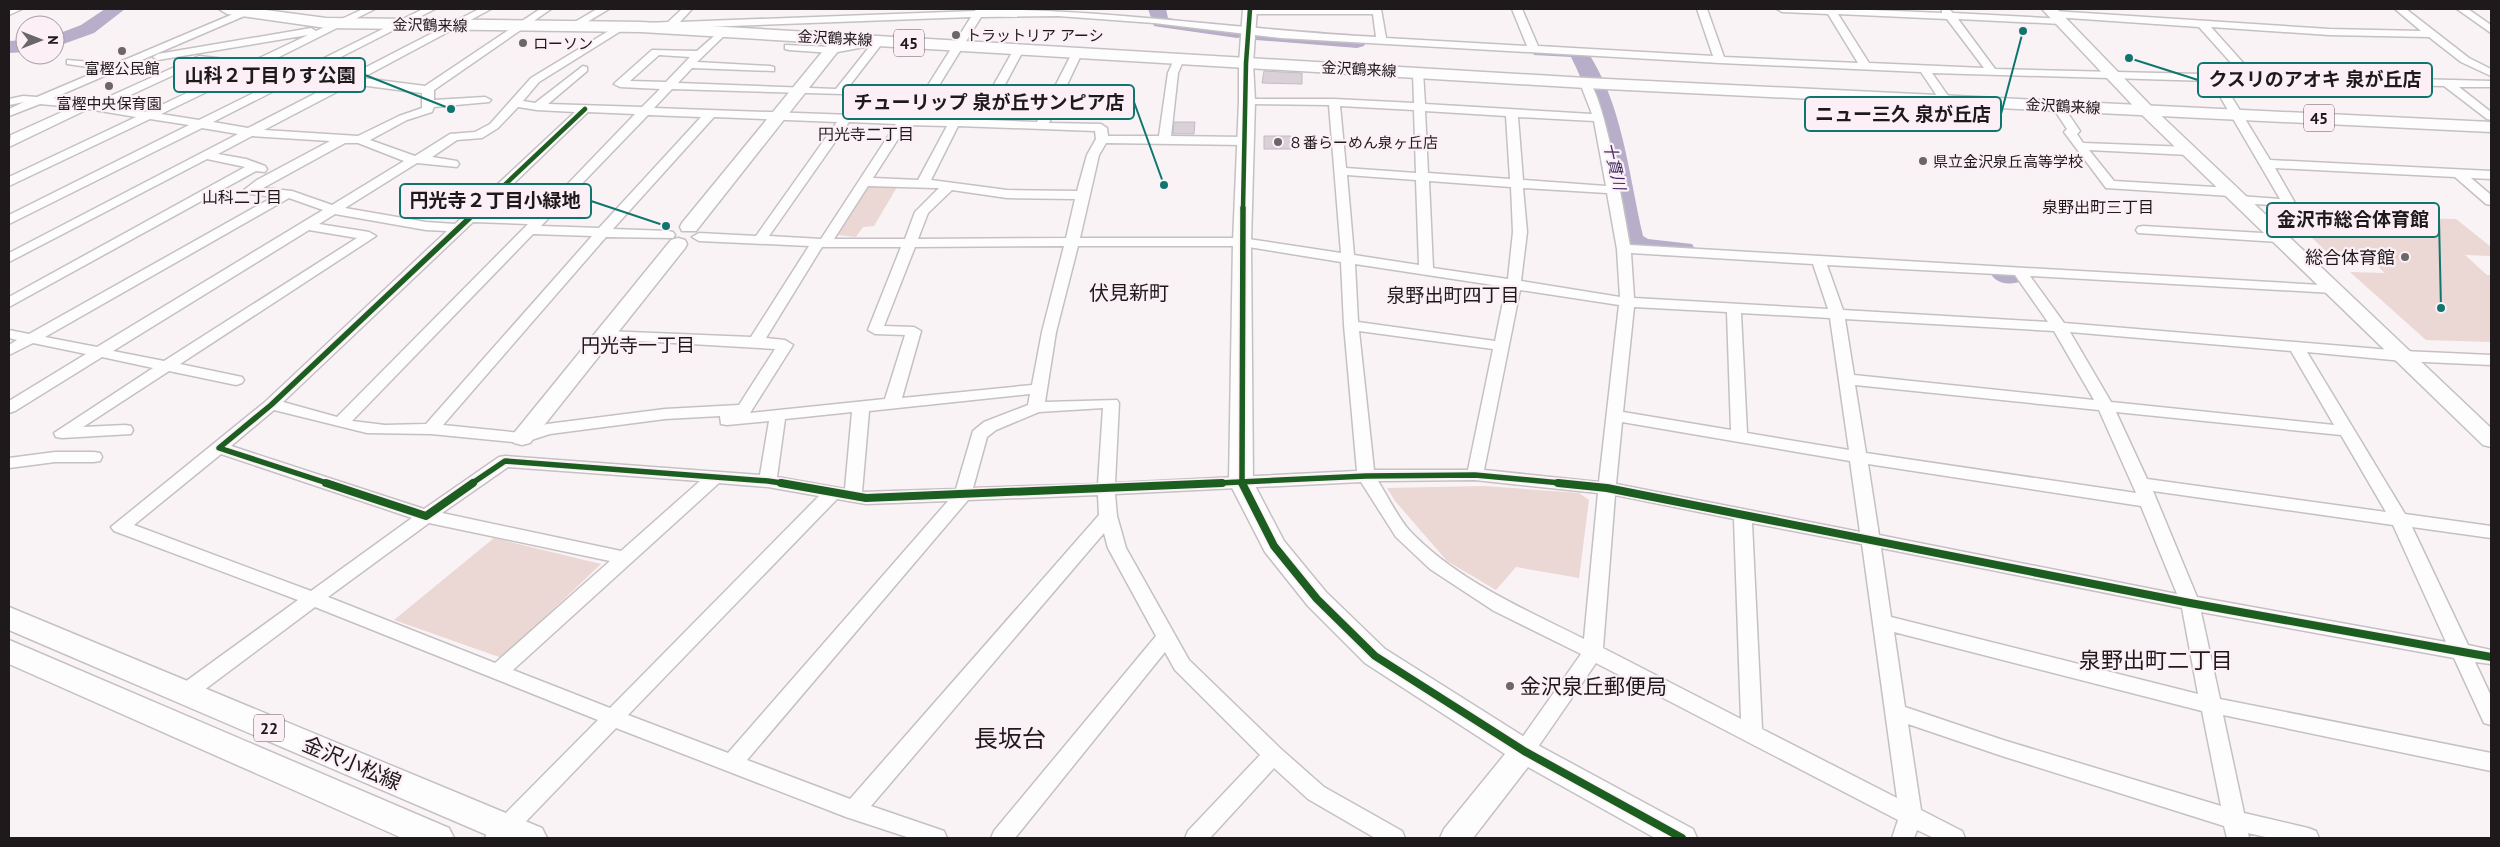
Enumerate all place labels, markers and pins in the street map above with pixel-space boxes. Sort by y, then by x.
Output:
place label: トラットリア アーシ [966,26,1104,45]
marker: トラットリア アーシ [950,29,962,41]
place label: ローソン [533,34,593,53]
marker: ローソン [517,37,529,49]
marker: 富樫公民館 [116,45,128,57]
callout: 山科２丁目りす公園 [174,58,365,92]
place label: 富樫公民館 [84,59,160,78]
callout: クスリのアオキ 泉が丘店 [2198,63,2432,97]
marker: 富樫中央保育園 [103,80,115,92]
callout: チューリップ 泉が丘サンピア店 [843,85,1134,119]
place label: 富樫中央保育園 [56,94,162,113]
callout: ニュー三久 泉が丘店 [1805,97,2001,131]
place label: ８番らーめん泉ヶ丘店 [1288,133,1438,152]
marker: ８番らーめん泉ヶ丘店 [1272,136,1284,148]
place label: 県立金沢泉丘高等学校 [1933,152,2083,171]
marker: 県立金沢泉丘高等学校 [1917,155,1929,167]
callout: 円光寺２丁目小緑地 [400,184,591,218]
callout: 金沢市総合体育館 [2267,203,2439,237]
place label: 総合体育館 [2305,246,2395,269]
marker: 総合体育館 [2399,251,2411,263]
place label: 金沢泉丘郵便局 [1520,673,1667,700]
marker: 金沢泉丘郵便局 [1504,680,1516,692]

